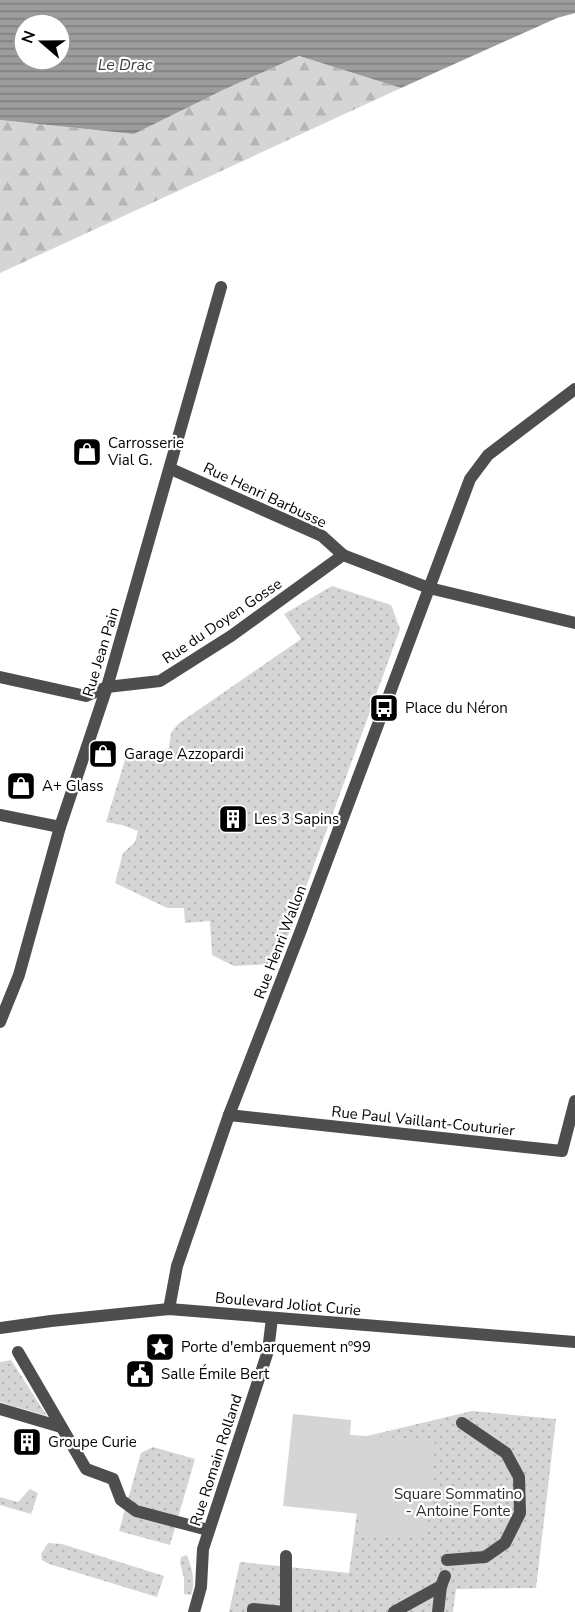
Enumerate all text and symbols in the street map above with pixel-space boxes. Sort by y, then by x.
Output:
north arrow [12,12,72,72]
text: N [16,28,41,47]
water label: Le Drac [98,54,153,76]
place label: Carrosserie Vial G. [107,433,184,470]
shop icon: Carrosserie Vial G. [71,436,103,468]
street label: Rue Henri Barbusse [200,458,330,532]
street label: Rue du Doyen Gosse [158,573,286,669]
street label: Rue Jean Pain [78,605,124,699]
bus stop icon: Place du Néron [368,692,400,724]
place label: Place du Néron [405,698,508,718]
shop icon: Garage Azzopardi [87,738,119,770]
place label: Garage Azzopardi [124,744,244,764]
shop icon: A+ Glass [5,770,37,802]
place label: A+ Glass [42,776,104,796]
building icon: Les 3 Sapins [217,803,249,835]
place label: Les 3 Sapins [254,809,339,829]
street label: Rue Henri Wallon [249,882,311,1002]
street label: Rue Paul Vaillant-Couturier [330,1101,516,1141]
street label: Boulevard Joliot Curie [214,1288,362,1320]
place icon: Porte d'embarquement nº99 [144,1331,176,1363]
place label: Porte d'embarquement nº99 [181,1337,371,1357]
public building icon: Salle Émile Bert [124,1358,156,1390]
place label: Salle Émile Bert [161,1364,270,1384]
street label: Rue Romain Rolland [185,1392,247,1528]
building icon: Groupe Curie [11,1426,43,1458]
place label: Groupe Curie [48,1432,137,1452]
park label: Square Sommatino - Antoine Fonte [394,1484,522,1521]

